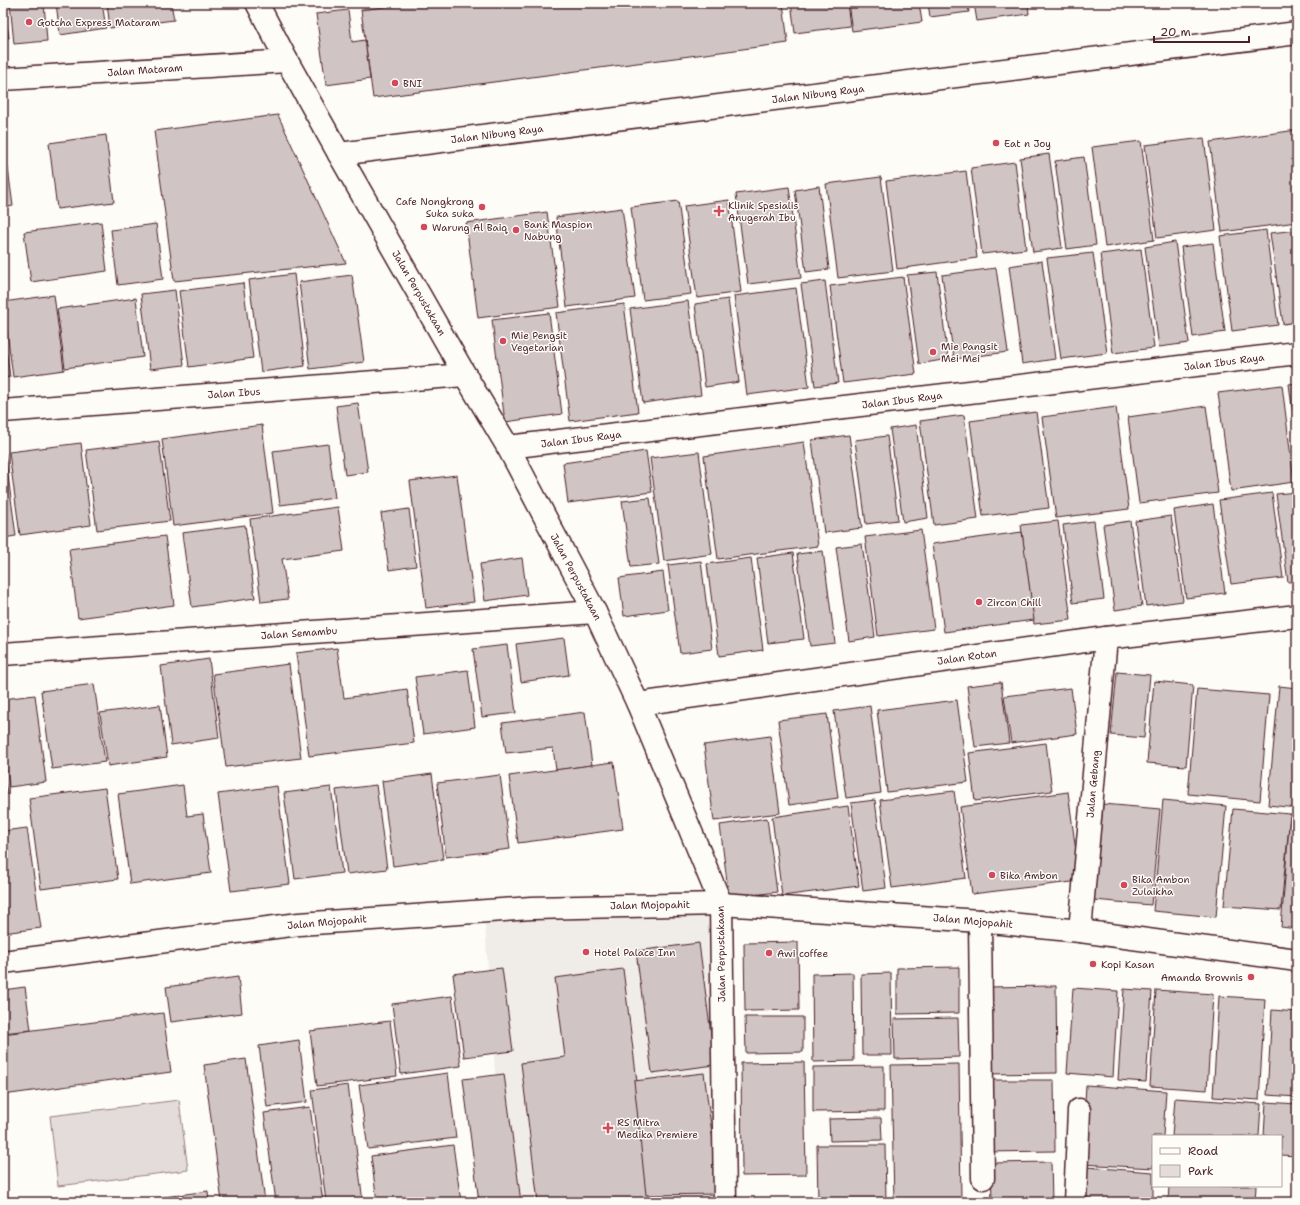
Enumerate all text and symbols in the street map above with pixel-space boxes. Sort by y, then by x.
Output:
place label: Gotcha Express Mataram [37,16,160,29]
marker: Gotcha Express Mataram [24,17,34,27]
scale bar [1154,18,1249,44]
text: 20 m [1160,24,1191,40]
street label: Jalan Mataram [107,61,184,79]
place label: BNI [403,77,423,90]
marker: BNI [390,78,400,88]
street label: Jalan Nibung Raya [771,82,866,106]
street label: Jalan Nibung Raya [450,122,545,146]
place label: Eat n Joy [1004,137,1051,150]
marker: Eat n Joy [991,138,1001,148]
place label: Cafe Nongkrong Suka suka [396,195,475,220]
place label: Klinik Spesialis Anugerah Ibu [728,199,798,224]
marker: Cafe Nongkrong Suka suka [477,202,487,212]
marker: Klinik Spesialis Anugerah Ibu [713,205,725,217]
place label: Bank Maspion Nabung [524,218,592,243]
place label: Warung Al Baiq [432,221,508,234]
marker: Warung Al Baiq [419,222,429,232]
marker: Bank Maspion Nabung [511,225,521,235]
street label: Jalan Perpustakaan [389,248,449,338]
place label: Mie Pengsit Vegetarian [511,329,567,354]
marker: Mie Pengsit Vegetarian [498,336,508,346]
place label: Mie Pangsit Mei Mei [941,340,998,365]
marker: Mie Pangsit Mei Mei [928,347,938,357]
street label: Jalan Ibus Raya [1183,351,1266,373]
street label: Jalan Ibus [207,385,261,401]
street label: Jalan Ibus Raya [861,389,944,411]
street label: Jalan Ibus Raya [540,428,623,450]
street label: Jalan Perpustakaan [548,531,604,623]
place label: Zircon Chill [987,596,1041,609]
marker: Zircon Chill [974,597,984,607]
street label: Jalan Semambu [260,624,338,642]
street label: Jalan Rotan [936,646,998,668]
street label: Jalan Gebang [1084,749,1102,819]
place label: Bika Ambon [1000,869,1058,882]
marker: Bika Ambon [987,870,997,880]
place label: Bika Ambon Zulaikha [1132,873,1190,898]
marker: Bika Ambon Zulaikha [1119,880,1129,890]
street label: Jalan Mojopahit [610,898,690,912]
street label: Jalan Perpustakaan [714,906,728,1002]
street label: Jalan Mojopahit [933,911,1013,931]
street label: Jalan Mojopahit [287,912,367,932]
place label: Hotel Palace Inn [594,946,675,959]
marker: Hotel Palace Inn [581,947,591,957]
place label: Awi coffee [777,947,828,960]
marker: Awi coffee [764,948,774,958]
place label: Kopi Kasan [1101,958,1154,971]
marker: Kopi Kasan [1088,959,1098,969]
place label: Amanda Brownis [1161,971,1243,984]
marker: Amanda Brownis [1246,972,1256,982]
place label: RS Mitra Medika Premiere [617,1116,698,1141]
marker: RS Mitra Medika Premiere [602,1122,614,1134]
legend [1152,1135,1282,1187]
text: Road [1188,1143,1219,1159]
text: Park [1188,1163,1214,1179]

